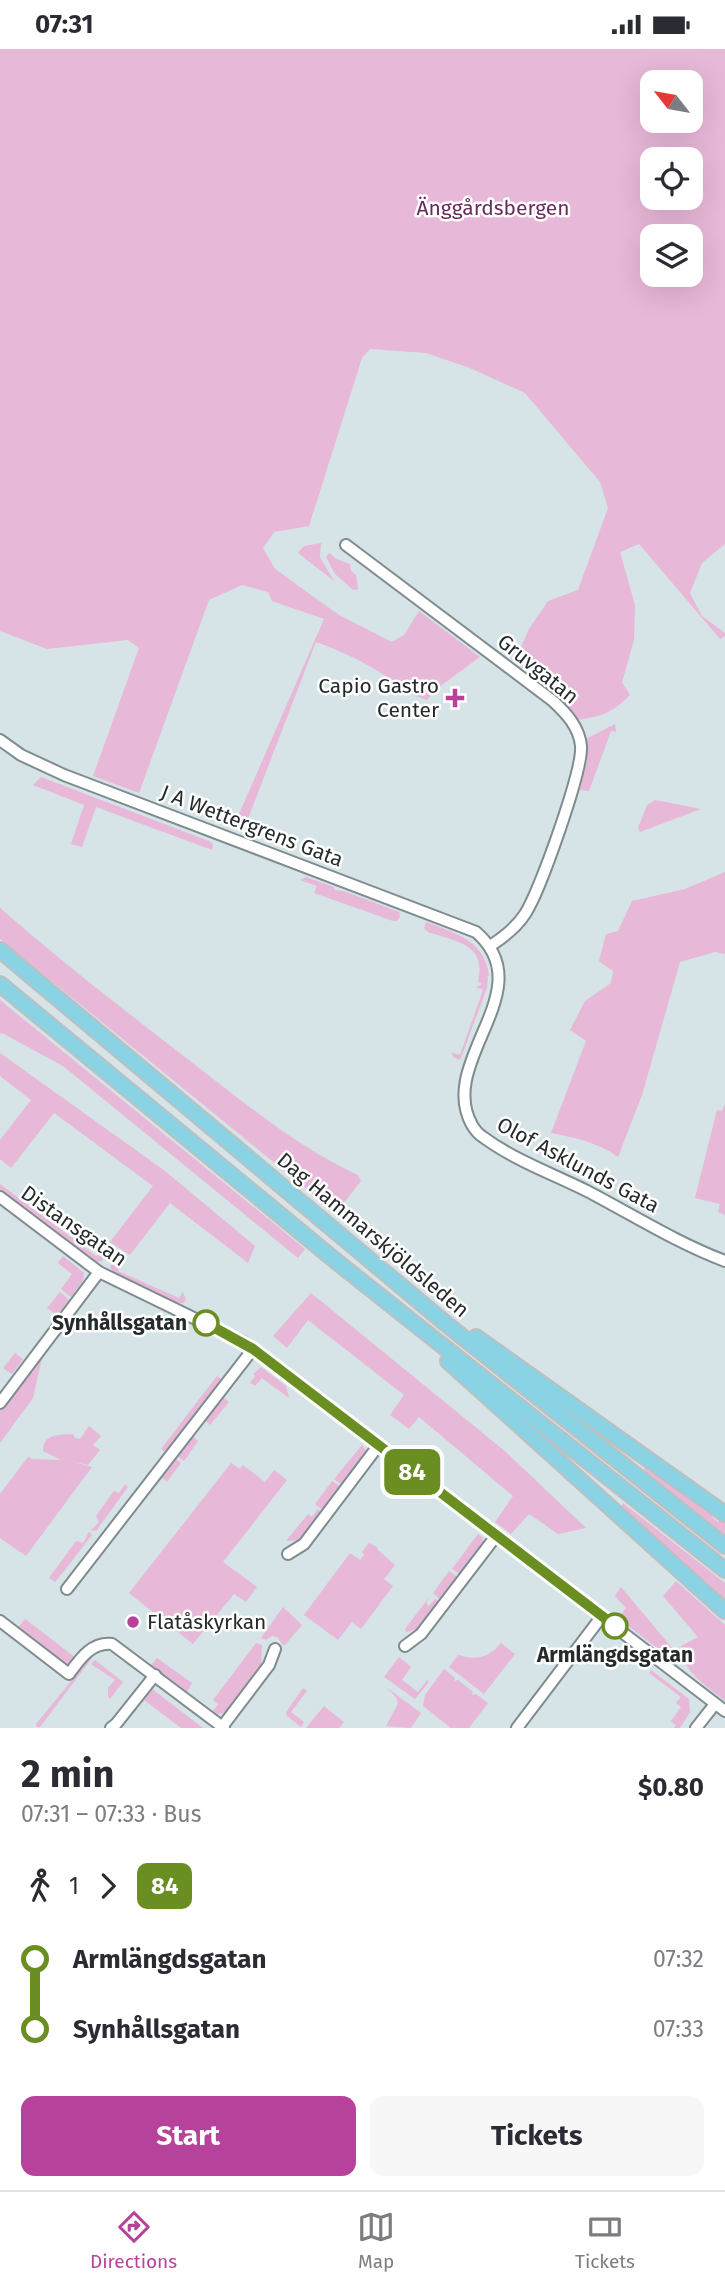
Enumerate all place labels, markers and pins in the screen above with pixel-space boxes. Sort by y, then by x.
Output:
place label: Capio Gastro Center [318,673,439,723]
marker: Capio Gastro Center [445,688,465,708]
place label: Synhållsgatan [52,1310,187,1336]
marker: Synhållsgatan [193,1310,219,1336]
place label: Flatåskyrkan [147,1609,266,1635]
marker: Armlängdsgatan [602,1613,628,1639]
marker: Flatåskyrkan [125,1614,141,1630]
place label: Armlängdsgatan [536,1642,693,1668]

